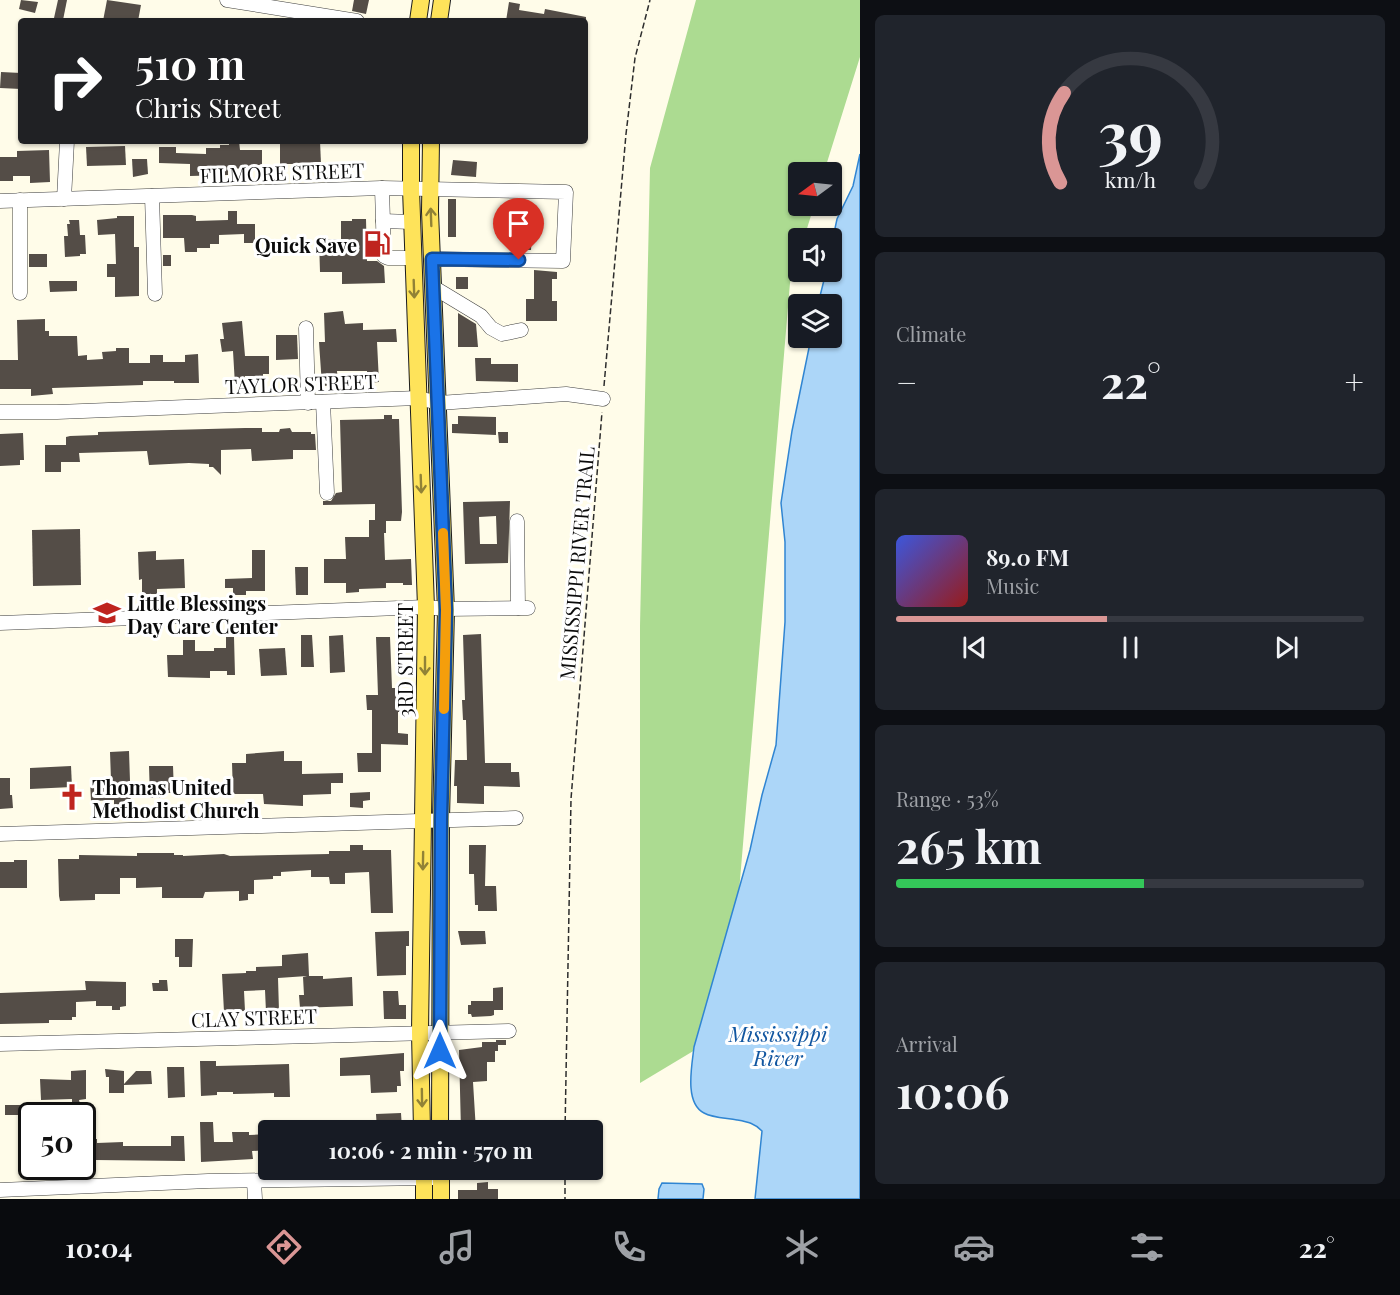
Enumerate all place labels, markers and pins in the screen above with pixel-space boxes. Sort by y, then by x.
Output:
pin [493,198,544,260]
fuel station icon: Quick Save [362,229,392,259]
place label: Quick Save [255,231,357,258]
place label: Little Blessings Day Care Center [127,589,279,639]
school or university icon: Little Blessings Day Care Center [92,598,122,628]
place label: Thomas United Methodist Church [92,773,259,823]
church icon: Thomas United Methodist Church [57,782,87,812]

